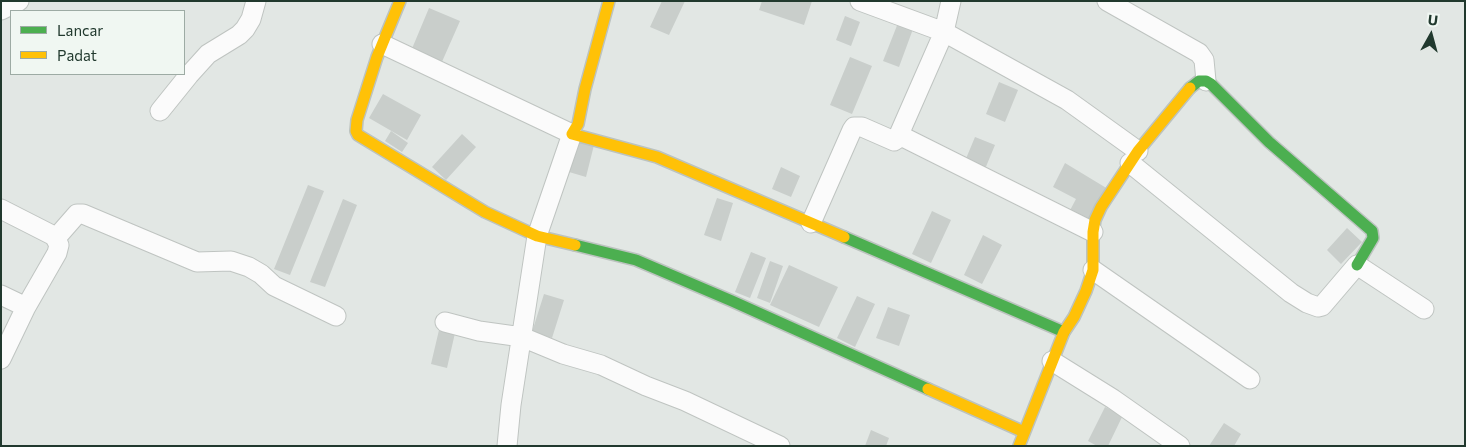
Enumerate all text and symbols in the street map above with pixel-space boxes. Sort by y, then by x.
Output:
legend [10,10,185,75]
north arrow [1406,10,1456,60]
text: U [1427,11,1439,29]
text: Lancar [57,21,103,39]
text: Padat [57,46,97,64]

